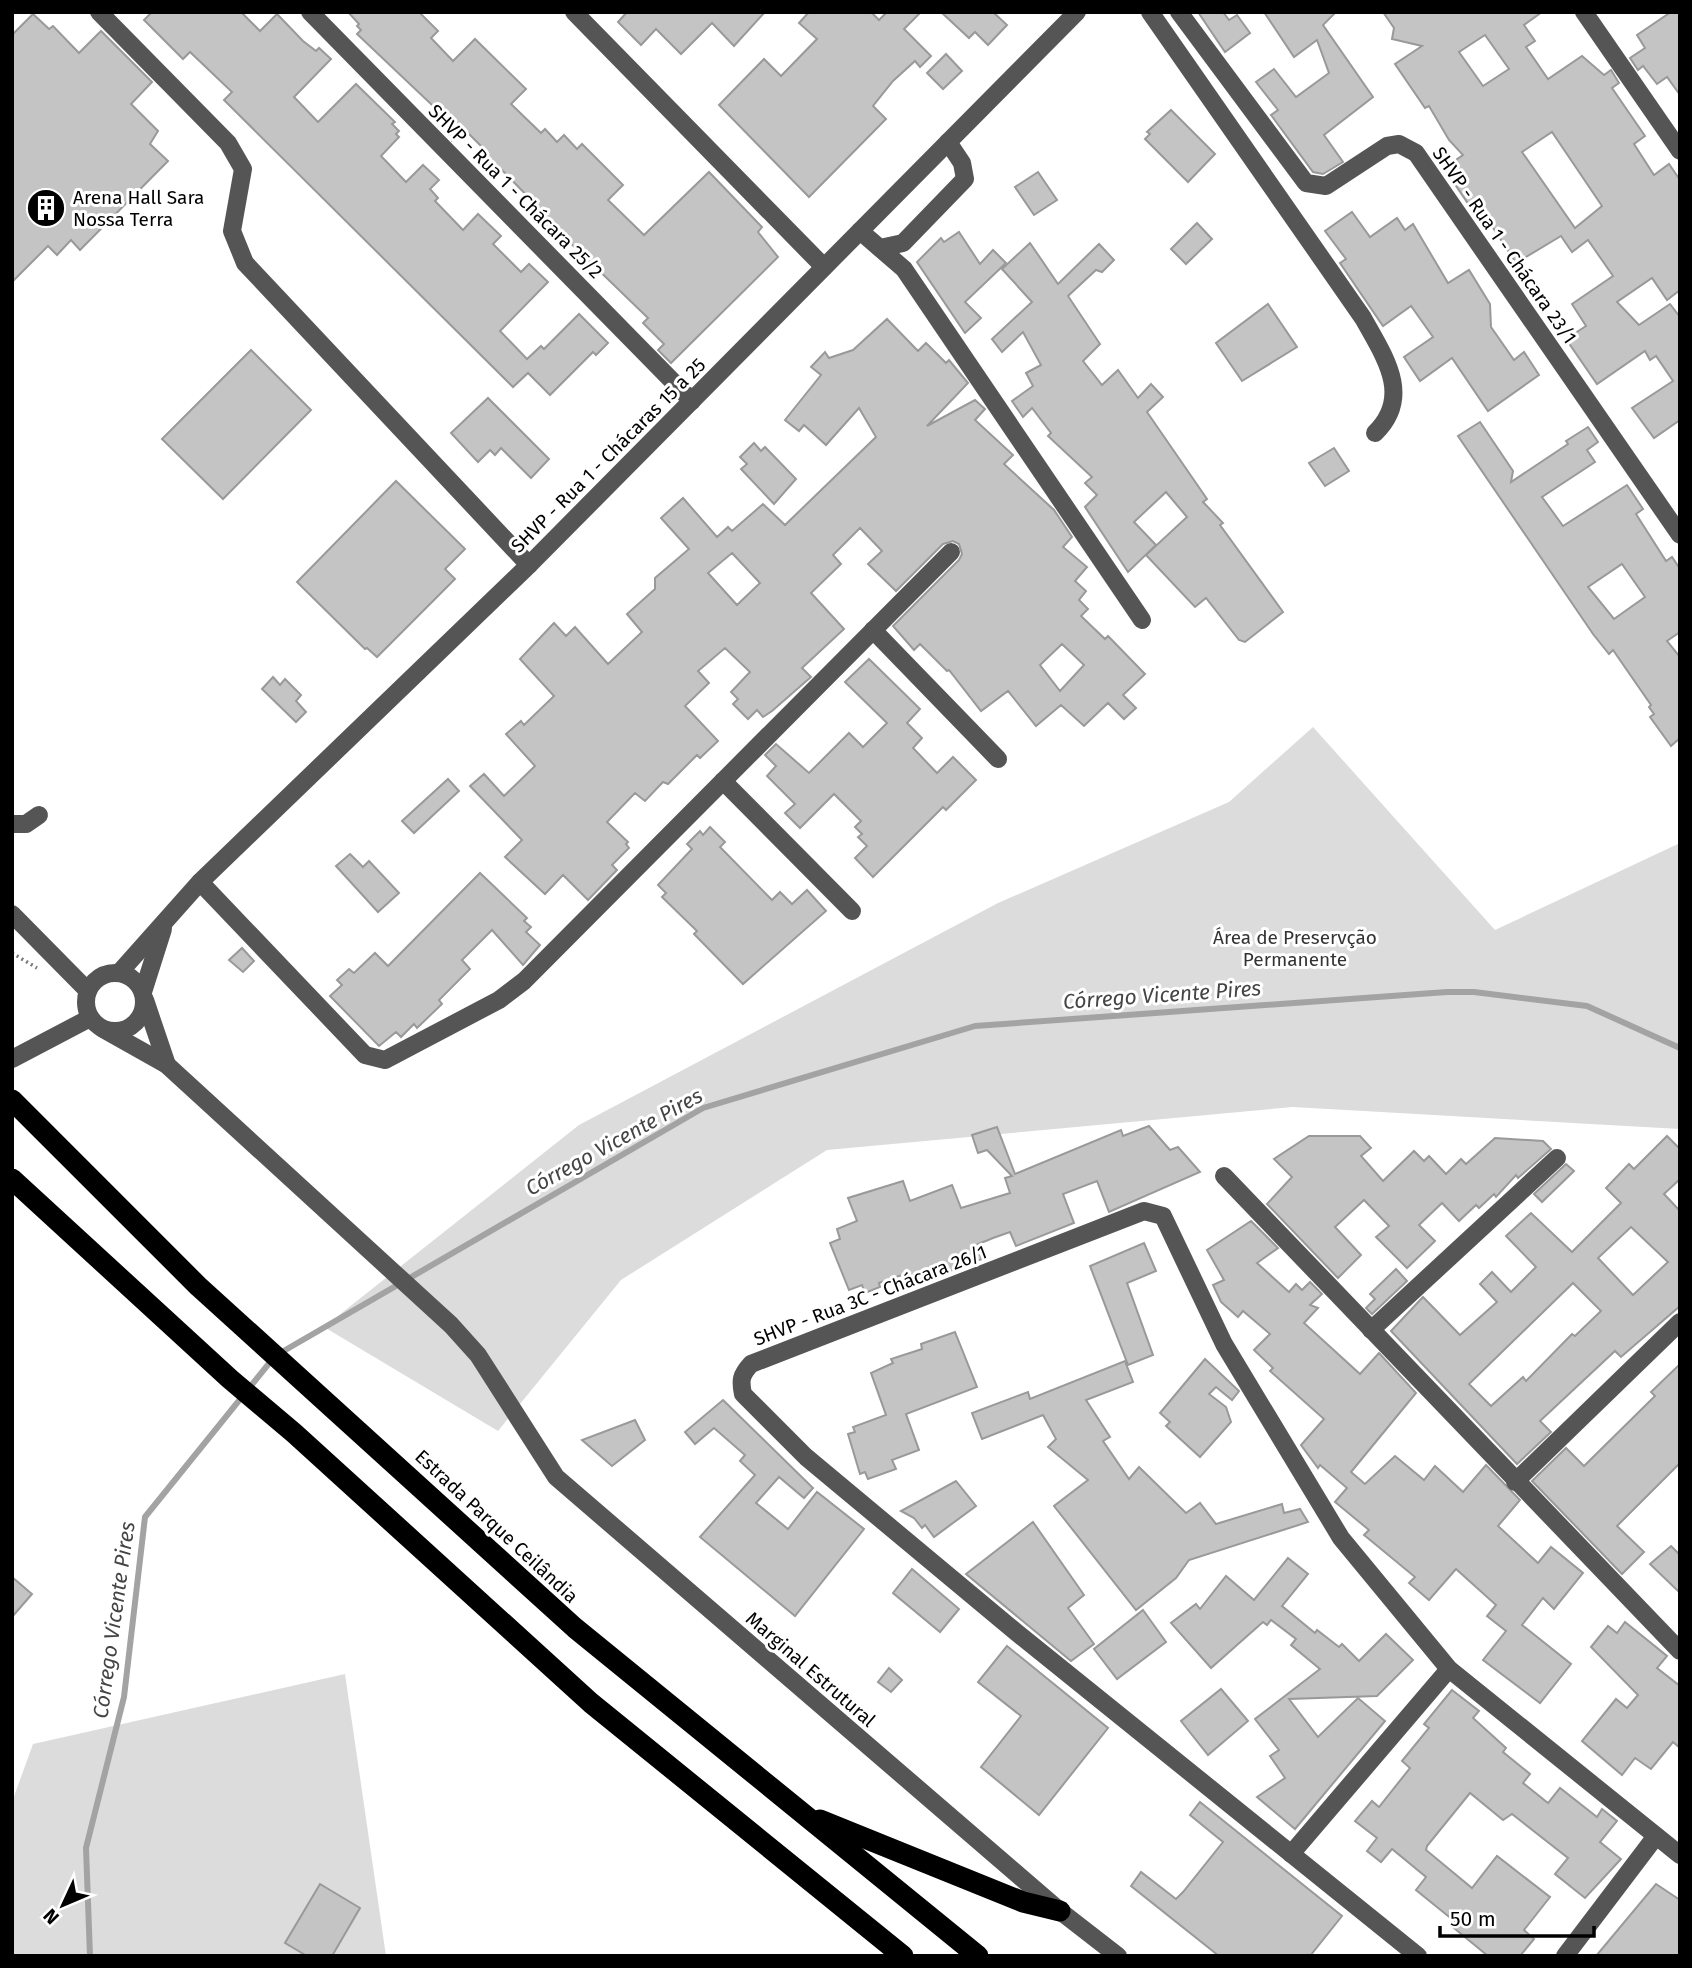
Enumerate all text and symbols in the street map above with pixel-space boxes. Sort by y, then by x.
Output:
street label: SHVP - Rua 1 - Chácara 25/2 [424,100,607,283]
street label: SHVP - Rua 1 - Chácara 23/1 [1428,142,1581,348]
place label: Arena Hall Sara Nossa Terra [73,186,204,231]
building icon: Arena Hall Sara Nossa Terra [25,187,67,229]
street label: SHVP - Rua 1 - Chácaras 15 a 25 [506,353,710,557]
park label: Área de Preservção Permanente [1213,926,1377,971]
water label: Córrego Vicente Pires [1062,975,1262,1015]
water label: Córrego Vicente Pires [521,1082,707,1201]
street label: SHVP - Rua 3C - Chácara 26/1 [750,1240,990,1351]
street label: Estrada Parque Ceilândia [410,1445,583,1608]
water label: Córrego Vicente Pires [87,1520,141,1720]
street label: Marginal Estrutural [741,1607,880,1732]
north arrow [28,1870,98,1940]
scale bar [1440,1895,1594,1939]
text: N [38,1904,64,1929]
text: 50 m [1450,1906,1496,1932]

